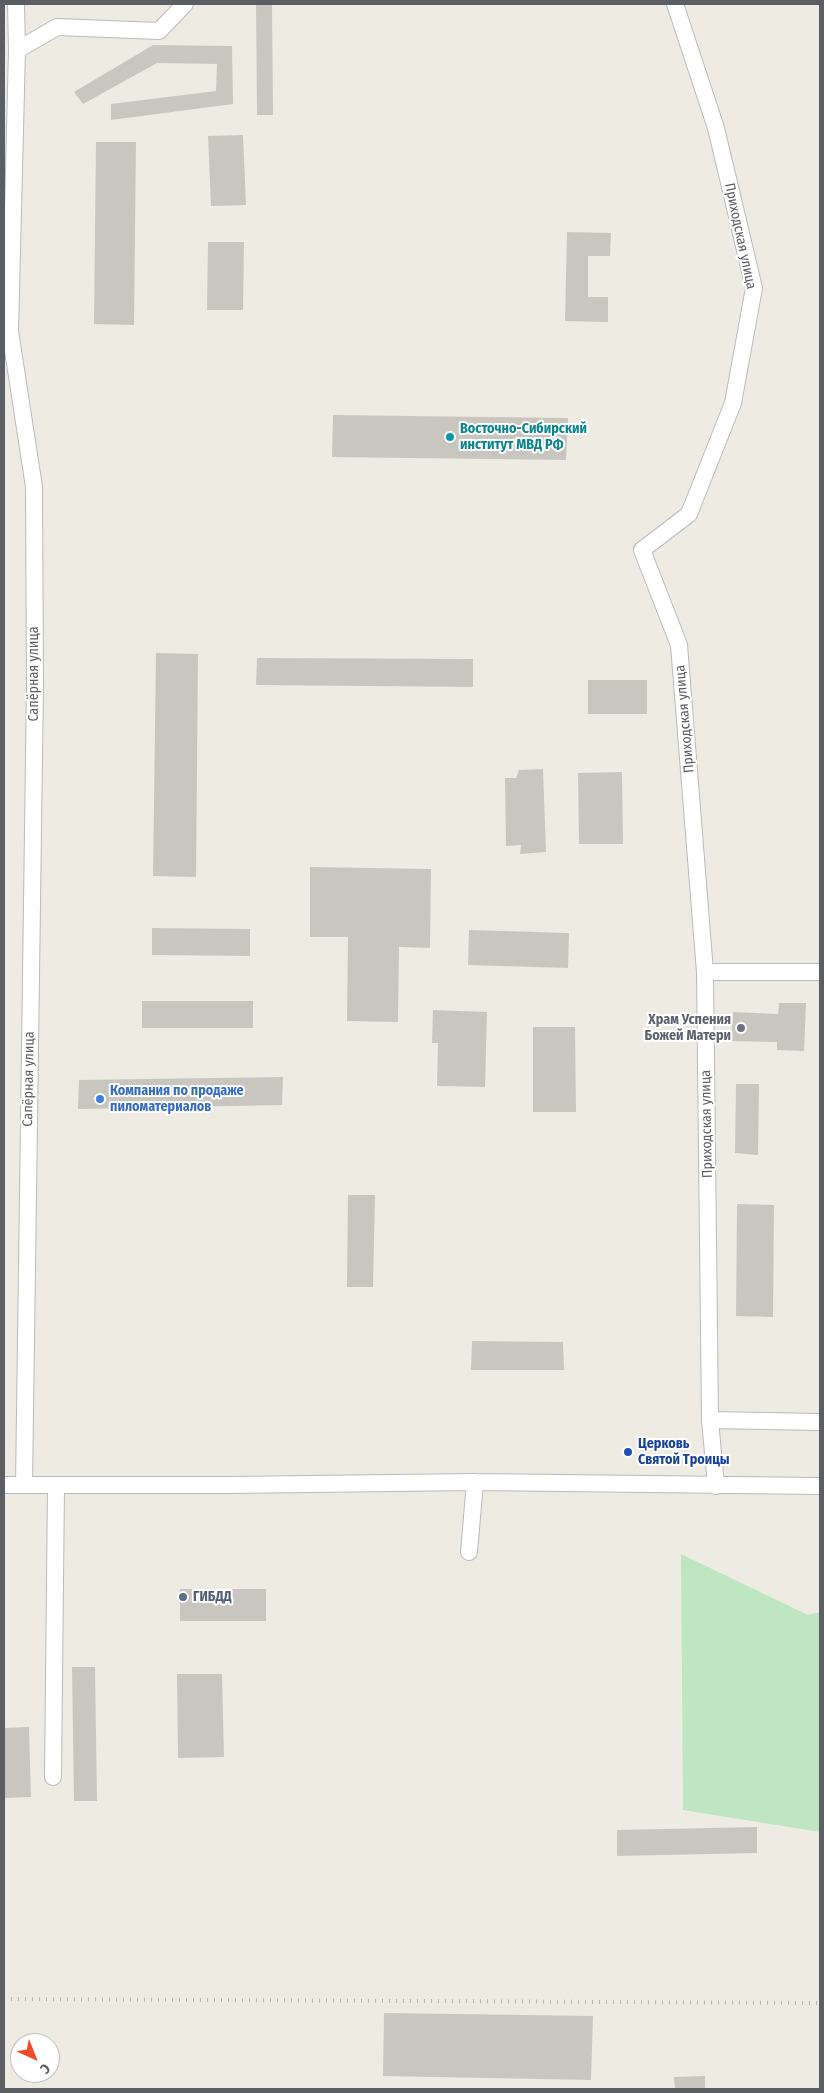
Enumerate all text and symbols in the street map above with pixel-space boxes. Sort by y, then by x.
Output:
street label: Приходская улица [721,181,759,291]
place label: Восточно-Сибирский институт МВД РФ [460,421,587,454]
marker: Восточно-Сибирский институт МВД РФ [444,431,456,443]
street label: Сапёрная улица [26,626,42,722]
street label: Приходская улица [672,664,698,774]
place label: Храм Успения Божей Матери [645,1012,731,1044]
marker: Храм Успения Божей Матери [735,1022,747,1034]
street label: Сапёрная улица [20,1031,38,1127]
street label: Приходская улица [698,1070,716,1178]
place label: Компания по продаже пиломатериалов [110,1083,244,1116]
marker: Компания по продаже пиломатериалов [94,1093,106,1105]
place label: Церковь Святой Троицы [638,1436,730,1468]
marker: Церковь Святой Троицы [622,1446,634,1458]
place label: ГИБДД [193,1589,232,1605]
marker: ГИБДД [177,1591,189,1603]
north arrow [10,2033,60,2083]
text: С [37,2060,54,2077]

